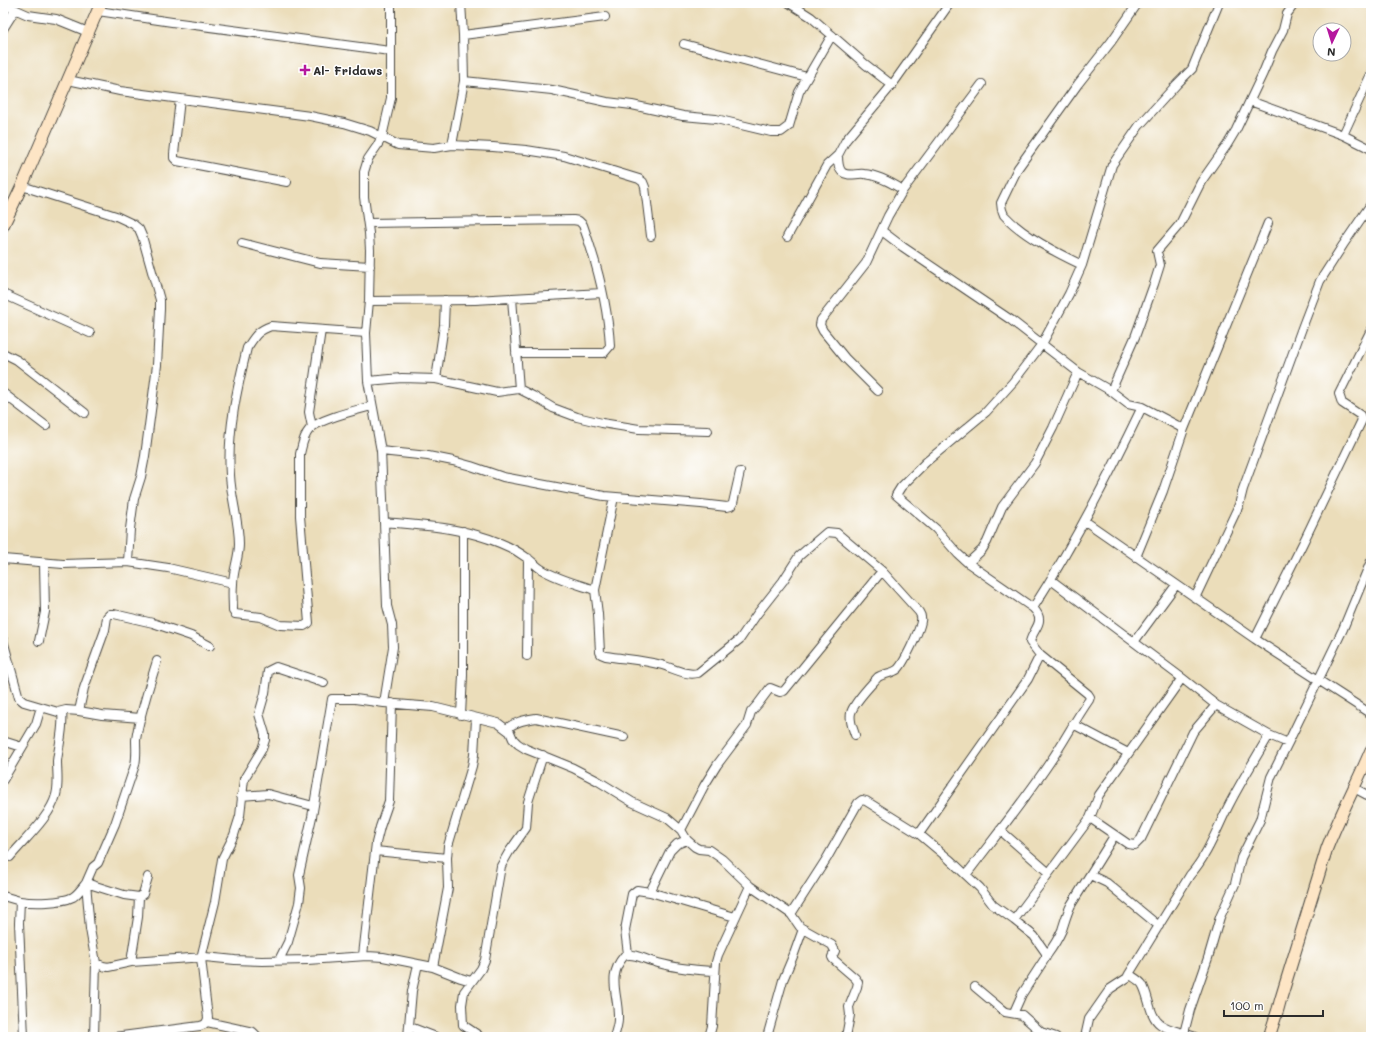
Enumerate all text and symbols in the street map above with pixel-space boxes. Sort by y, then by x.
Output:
north arrow [1312,22,1352,62]
text: N [1327,45,1336,60]
place label: Al- Fridaws [313,62,382,78]
marker: Al- Fridaws [300,65,310,75]
scale bar [1224,992,1323,1018]
text: 100 m [1230,997,1264,1013]

